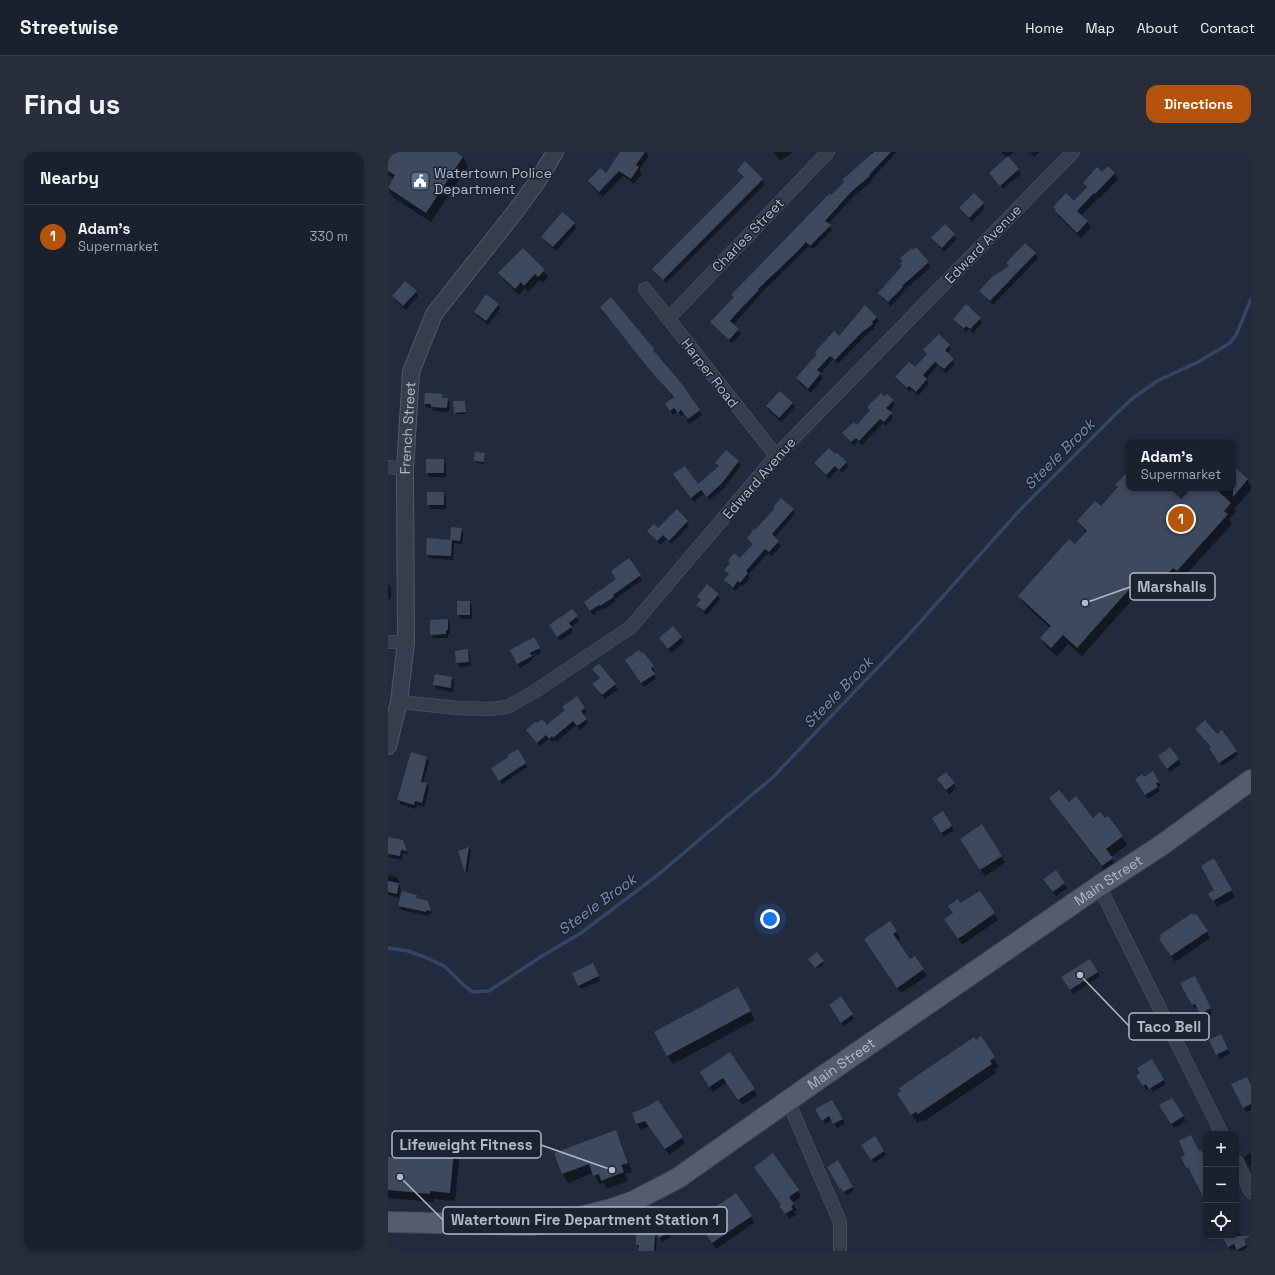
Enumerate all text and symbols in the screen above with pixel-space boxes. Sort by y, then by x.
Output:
text: Streetwise [20,15,119,40]
text: Home [1025,19,1063,37]
text: Map [1085,19,1115,37]
text: About [1137,19,1178,37]
text: Contact [1200,19,1255,37]
button: Directions [1146,85,1251,123]
text: Find us [24,86,121,122]
place label: Watertown Police Department [434,164,552,198]
text: Nearby [40,167,99,189]
public building icon: Watertown Police Department [409,170,431,192]
street label: Charles Street [708,194,788,276]
street label: Edward Avenue [941,201,1025,287]
text: Adam's [78,219,130,238]
text: 1 [50,228,56,245]
text: 330 m [309,228,348,245]
text: Supermarket [78,238,159,255]
street label: Harper Road [677,335,743,411]
street label: French Street [396,381,419,474]
water label: Steele Brook [1020,413,1100,493]
street label: Edward Avenue [718,433,800,523]
popup [1126,439,1236,491]
text: Adam's [1141,447,1193,466]
text: Supermarket [1141,466,1221,483]
pin: 1 [1168,504,1194,534]
callout: Marshalls [1130,573,1215,600]
text: Marshalls [1137,577,1207,596]
water label: Steele Brook [799,651,878,732]
street label: Main Street [1070,851,1146,910]
water label: Steele Brook [554,868,641,939]
your location [760,909,780,929]
callout: Taco Bell [1129,1013,1209,1040]
text: Taco Bell [1137,1017,1201,1036]
street label: Main Street [804,1034,879,1093]
callout: Lifeweight Fitness [392,1131,541,1158]
map controls [1203,1131,1239,1239]
button: + [1203,1131,1239,1167]
text: Lifeweight Fitness [399,1135,533,1154]
button: − [1203,1167,1239,1203]
button: locate [1203,1203,1239,1239]
callout: Watertown Fire Department Station 1 [443,1207,727,1234]
text: Watertown Fire Department Station 1 [451,1210,719,1229]

